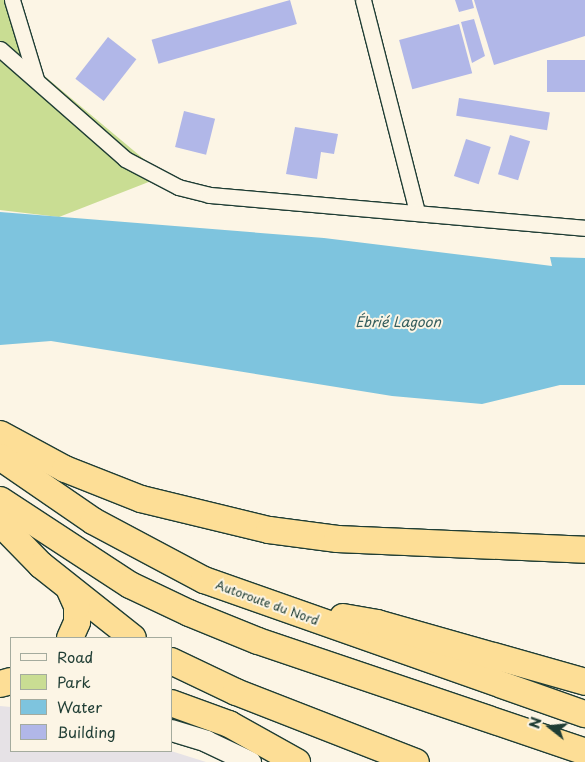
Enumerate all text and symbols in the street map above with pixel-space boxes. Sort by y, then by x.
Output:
water label: Ébrié Lagoon [355,314,441,330]
street label: Autoroute du Nord [213,578,321,628]
legend [10,637,172,752]
text: Road [57,645,93,668]
text: Park [57,670,91,693]
text: Water [57,695,102,718]
north arrow [525,702,575,752]
text: N [523,715,547,731]
text: Building [57,720,116,743]

